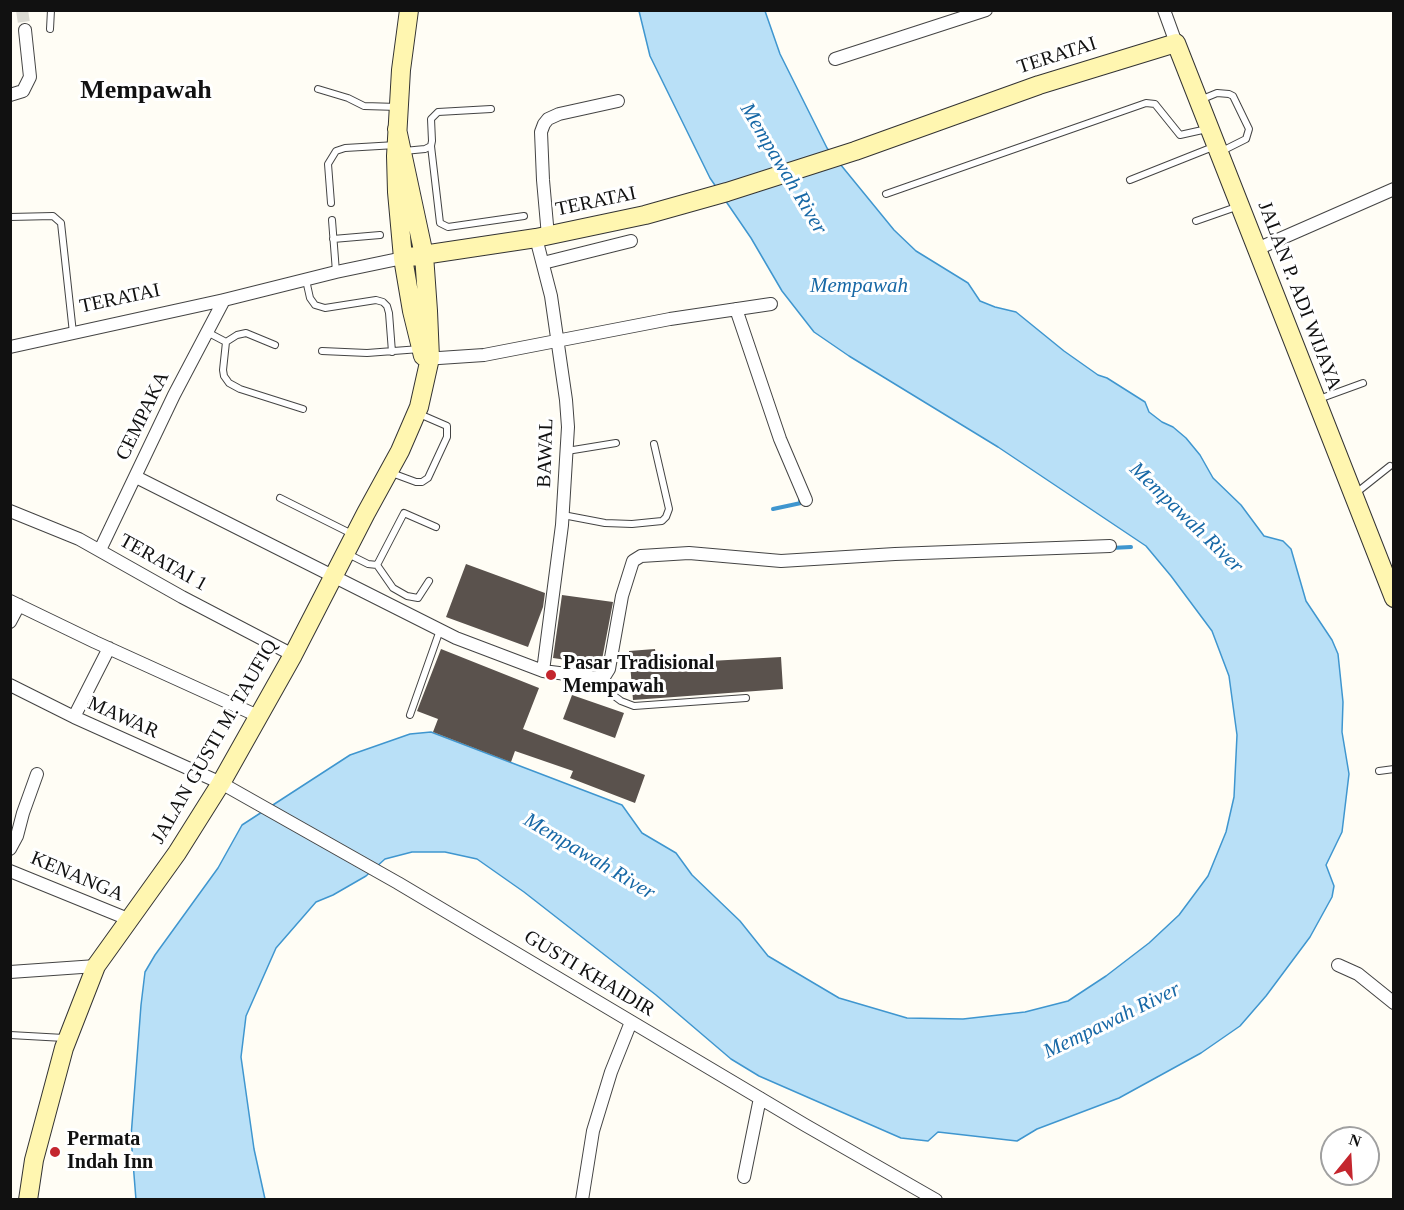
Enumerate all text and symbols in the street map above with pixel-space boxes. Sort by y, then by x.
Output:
street label: TERATAI [1014,32,1100,80]
district label: Mempawah [80,75,212,107]
water label: Mempawah River [734,99,832,239]
street label: TERATAI [554,182,638,222]
street label: JALAN P. ADI WIJAYA [1252,198,1346,394]
water label: Mempawah [810,273,908,299]
street label: TERATAI [78,279,162,319]
street label: CEMPAKA [111,368,175,464]
street label: BAWAL [533,418,559,488]
water label: Mempawah River [1124,457,1248,579]
street label: TERATAI 1 [115,529,211,597]
street label: JALAN GUSTI M. TAUFIQ [147,636,283,848]
place label: Pasar Tradisional Mempawah [563,652,714,699]
marker: Pasar Tradisional Mempawah [544,668,558,682]
street label: MAWAR [84,692,162,744]
water label: Mempawah River [519,808,659,906]
street label: KENANGA [27,847,127,907]
street label: GUSTI KHAIDIR [519,926,659,1022]
water label: Mempawah River [1040,977,1184,1065]
north arrow [1320,1126,1380,1186]
place label: Permata Indah Inn [67,1128,153,1175]
text: N [1347,1130,1363,1150]
marker: Permata Indah Inn [48,1145,62,1159]

